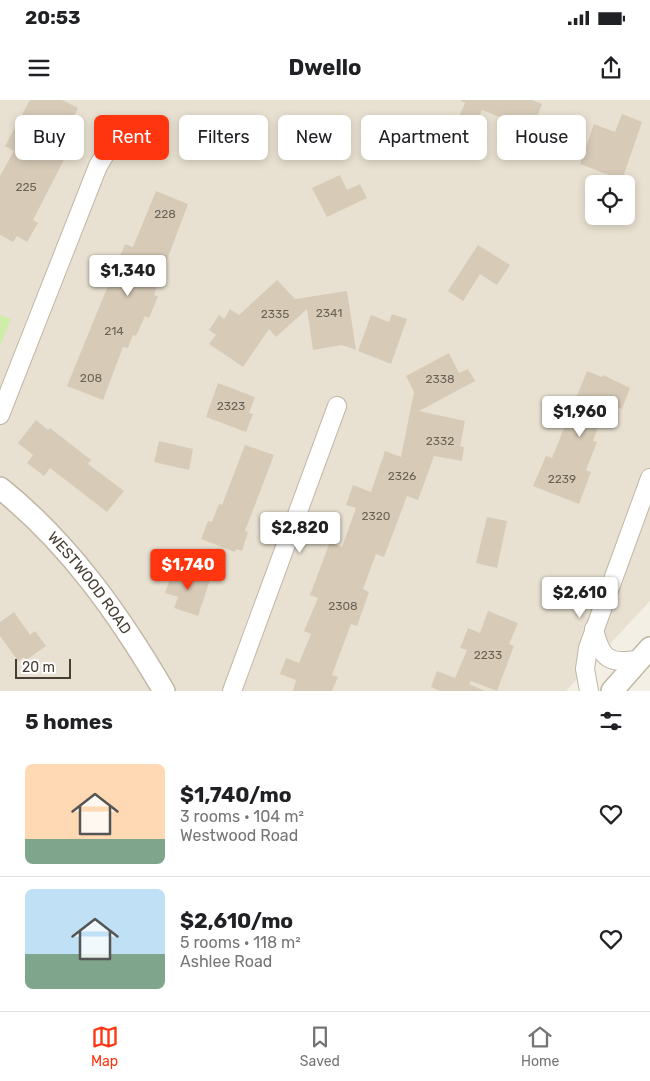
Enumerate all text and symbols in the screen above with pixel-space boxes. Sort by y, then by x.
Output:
text: 20:53 [25,6,81,29]
icon: menu [25,54,53,82]
text: Dwello [289,54,361,81]
icon: share [597,54,625,82]
chip: Buy [15,115,84,160]
chip: Rent [94,115,169,160]
chip: Filters [179,115,268,160]
chip: New [278,115,351,160]
chip: Apartment [361,115,487,160]
chip: House [497,115,586,160]
map controls [585,175,635,225]
button: locate [585,175,635,225]
house number: 225 [15,180,37,194]
house number: 228 [154,207,176,221]
pin: $1,340 [87,254,169,297]
text: $1,340 [100,261,156,280]
house number: 2341 [316,306,342,320]
house number: 2335 [261,307,289,321]
house number: 214 [104,324,124,338]
house number: 208 [80,371,102,385]
house number: 2338 [425,372,455,386]
pin: $1,960 [539,396,621,438]
house number: 2323 [217,399,245,413]
text: $1,960 [553,402,607,421]
house number: 2332 [426,434,454,448]
house number: 2326 [388,469,416,483]
house number: 2239 [548,472,576,486]
house number: 2320 [362,509,390,523]
pin: $2,820 [259,512,341,554]
text: $2,820 [271,518,329,537]
street label: WESTWOOD ROAD [44,528,135,638]
pin: $1,740 [147,548,229,591]
text: $1,740 [161,555,215,574]
pin: $2,610 [539,576,621,619]
text: $2,610 [553,583,607,602]
house number: 2308 [328,599,358,613]
house number: 2233 [474,648,502,662]
scale bar [15,656,71,679]
text: 20 m [22,659,55,676]
icon: filters [597,707,625,735]
text: 5 homes [25,709,113,734]
text: $1,740/mo [180,782,292,807]
icon: home [65,784,125,844]
icon: heart [597,800,625,828]
text: 3 rooms · 104 m² [180,807,304,826]
text: Westwood Road [180,826,298,845]
text: $2,610/mo [180,908,293,933]
icon: home [65,909,125,969]
icon: heart [597,925,625,953]
text: 5 rooms · 118 m² [180,933,301,952]
text: Ashlee Road [180,952,272,971]
tab: Map [91,1023,119,1070]
tab: Saved [300,1023,340,1070]
tab: Home [521,1023,559,1070]

